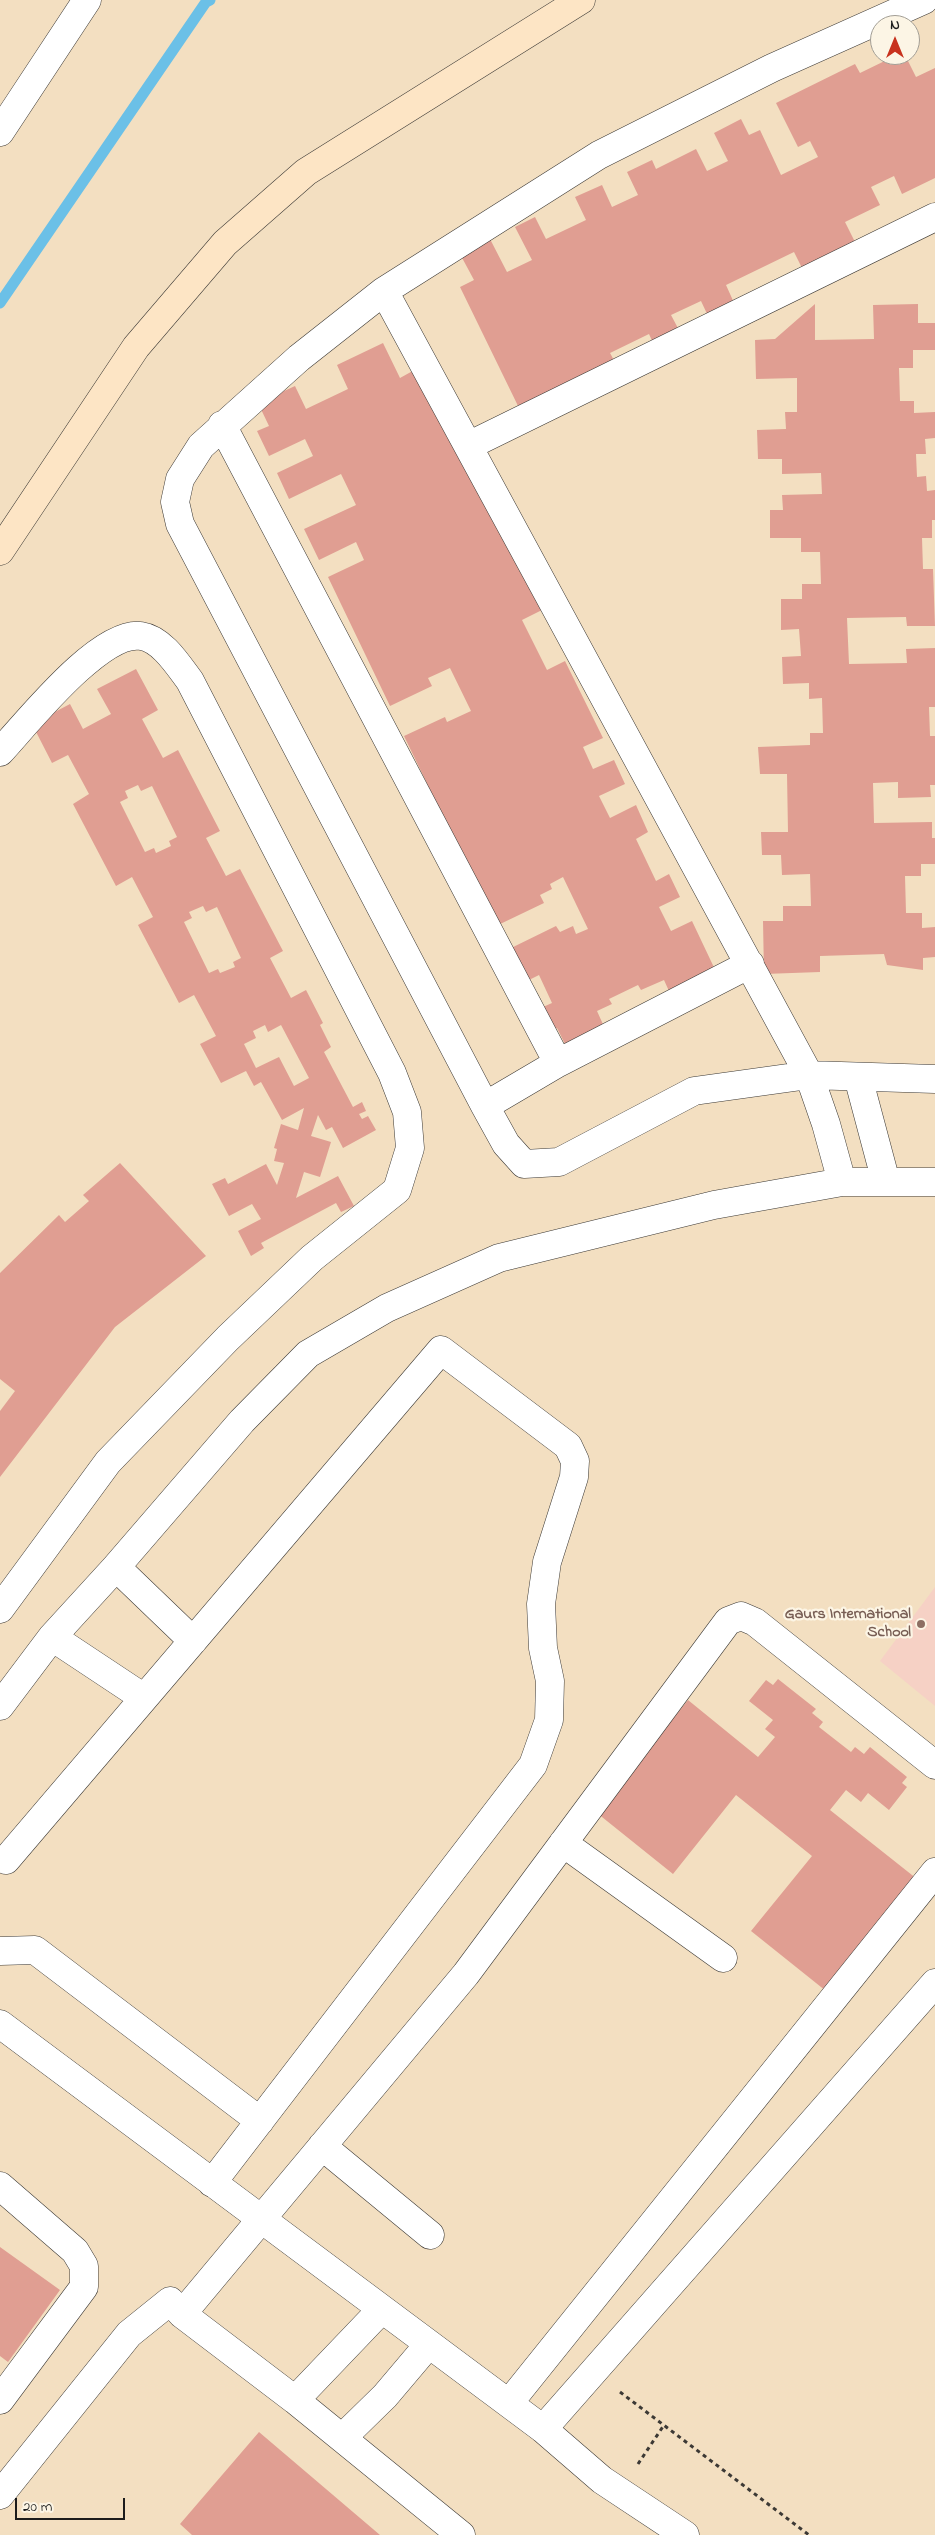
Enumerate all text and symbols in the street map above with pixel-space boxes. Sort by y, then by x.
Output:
north arrow [870,15,920,65]
text: N [890,15,900,36]
place label: Gaurs International School [785,1605,911,1643]
marker: Gaurs International School [915,1618,927,1630]
scale bar [18,2488,128,2520]
text: 20 m [23,2496,52,2518]

